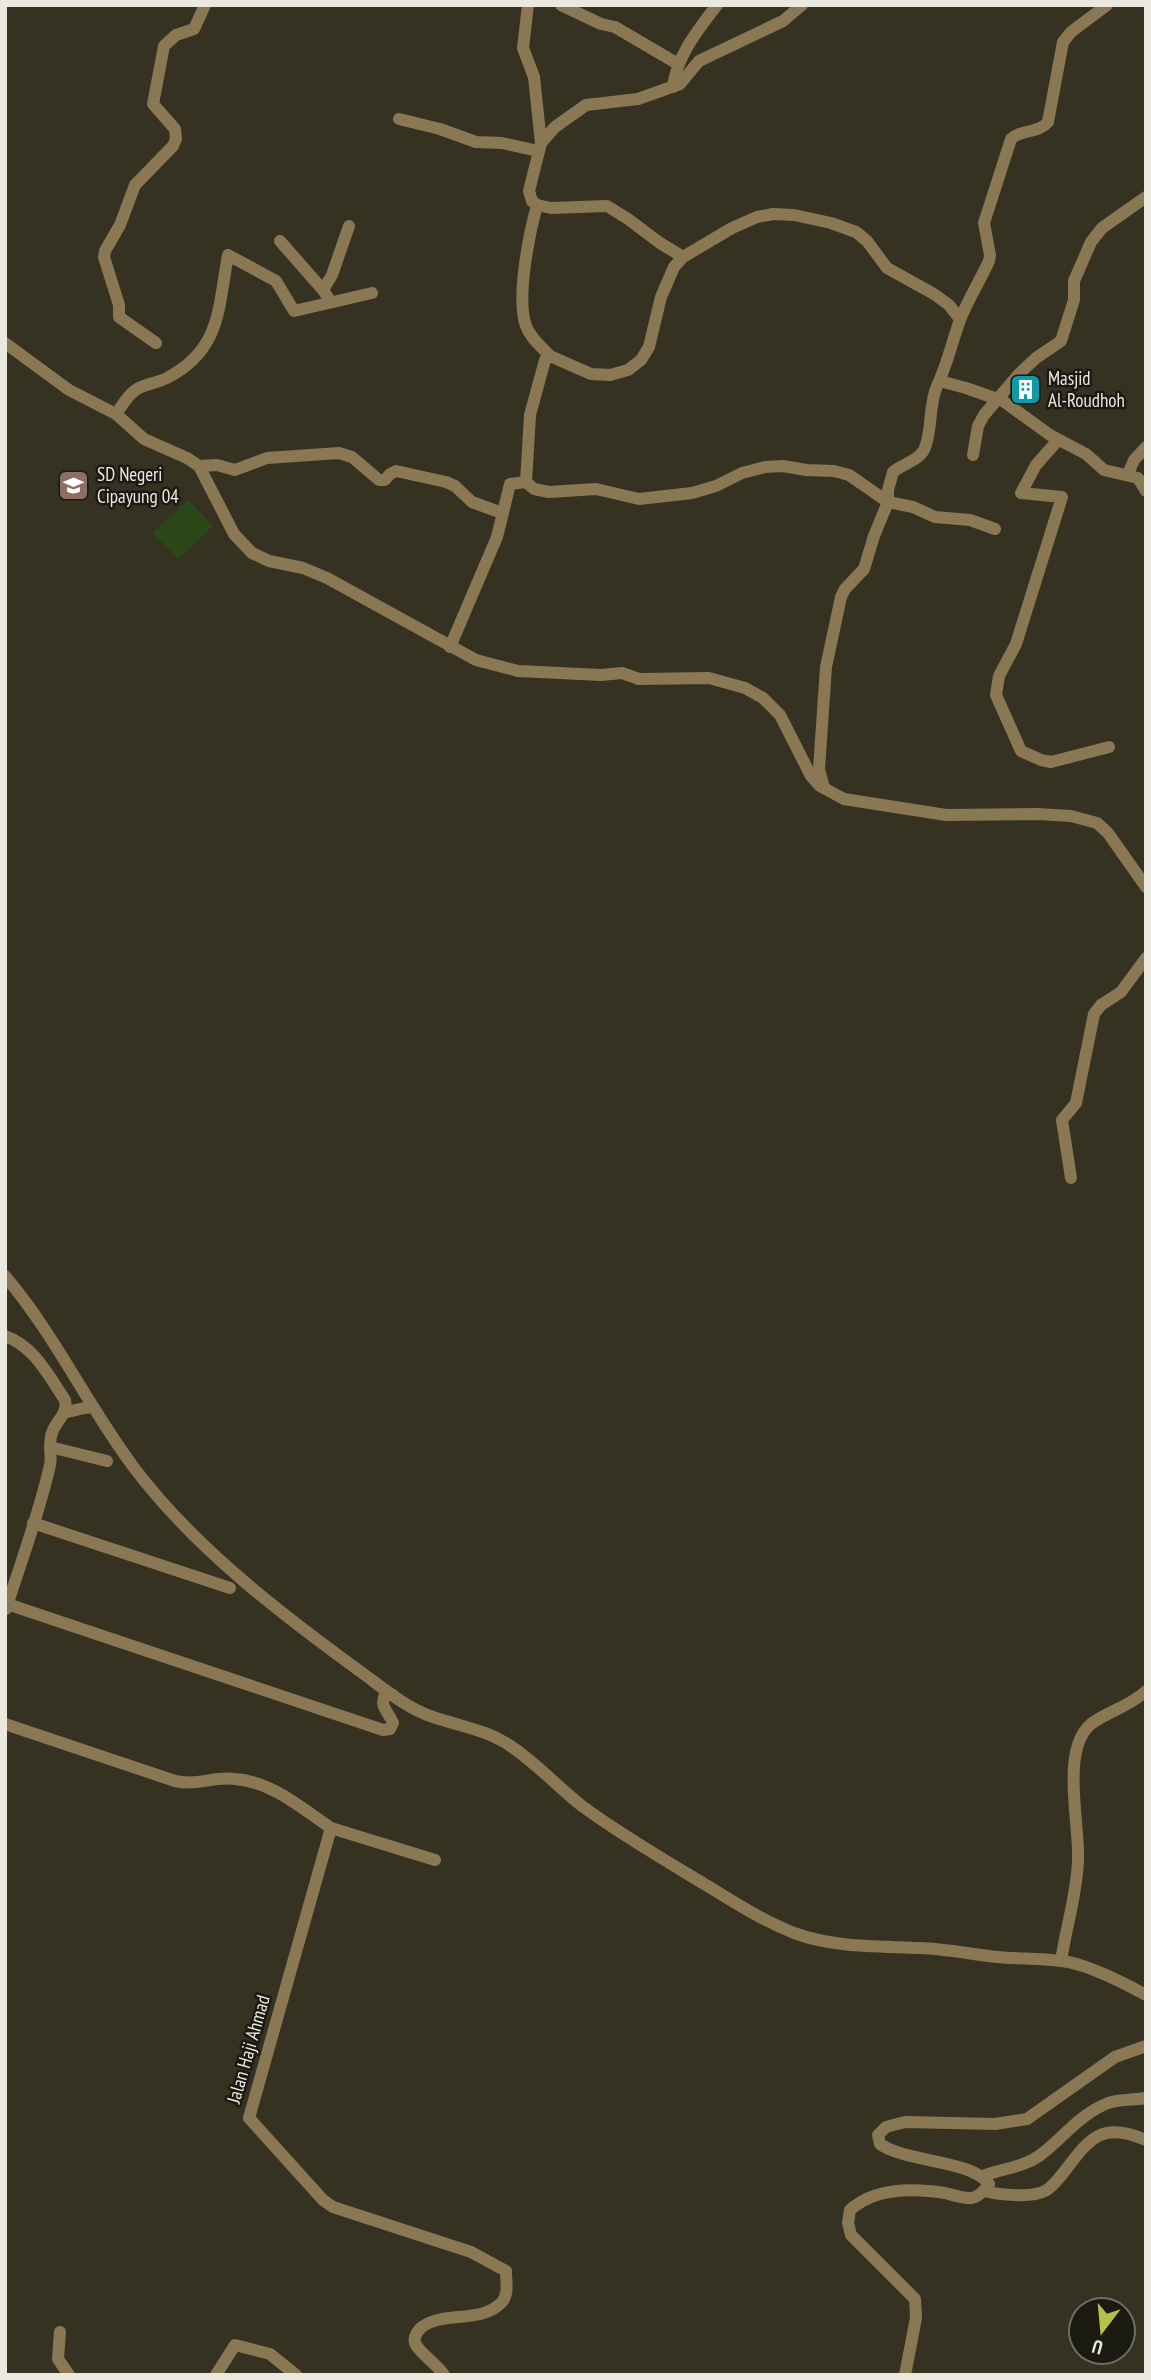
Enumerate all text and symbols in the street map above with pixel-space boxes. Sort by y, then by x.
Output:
place label: Masjid Al-Roudhoh [1048,366,1125,412]
building icon: Masjid Al-Roudhoh [1008,372,1042,406]
place label: SD Negeri Cipayung 04 [97,462,179,508]
school or university icon: SD Negeri Cipayung 04 [57,468,91,502]
street label: Jalan Haji Ahmad [221,1992,275,2107]
north arrow [1067,2296,1137,2366]
text: U [1089,2334,1105,2360]

